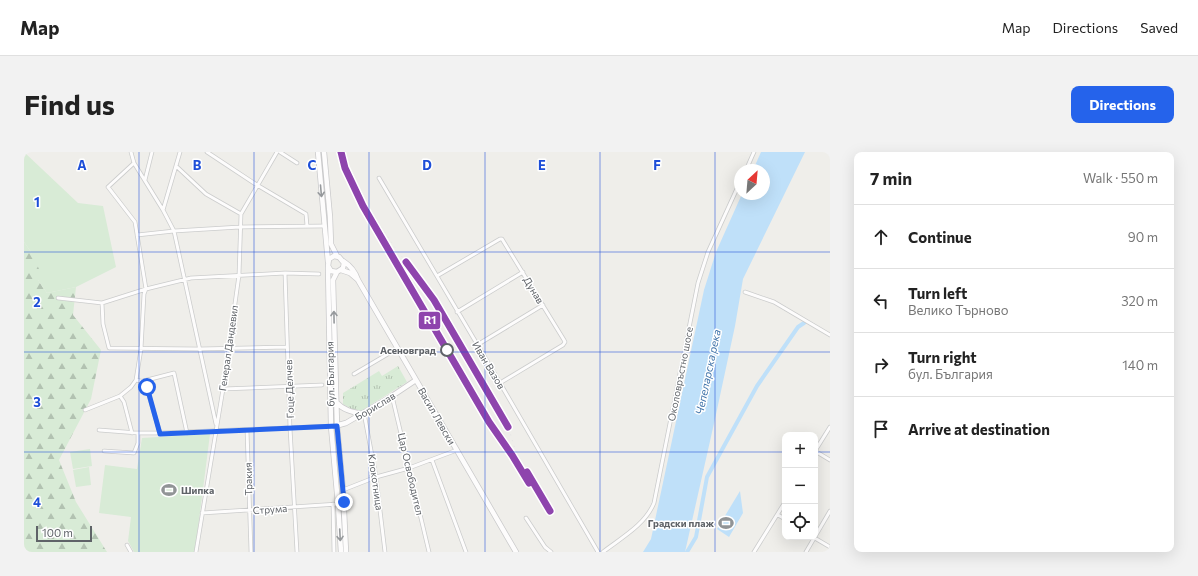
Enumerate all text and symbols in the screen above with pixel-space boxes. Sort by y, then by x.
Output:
text: Map [20,16,59,39]
text: Map [1002,19,1031,36]
text: Directions [1053,19,1118,36]
text: Saved [1140,19,1178,36]
button: Directions [1071,86,1174,123]
text: Find us [24,87,115,121]
text: A [77,157,87,173]
text: B [193,157,202,173]
text: C [308,157,317,173]
text: D [422,157,432,173]
text: E [538,157,546,173]
text: F [653,157,661,173]
north arrow [734,164,770,200]
text: 7 min [870,168,912,189]
text: Walk · 550 m [1083,170,1158,186]
one-way arrow [318,184,325,197]
text: 1 [34,194,40,210]
icon: ahead [870,226,892,248]
text: Continue [908,228,972,246]
text: 90 m [1128,229,1158,245]
street label: Дунав [521,274,547,306]
text: Turn left [908,284,967,302]
icon: left [870,290,892,312]
text: 320 m [1121,293,1158,309]
text: 2 [33,294,41,310]
text: Велико Търново [908,302,1008,318]
street label: Генерал Дандевил [216,304,240,392]
one-way arrow [331,311,338,324]
line badge: R1 [418,311,441,330]
text: R1 [424,313,436,326]
street label: Околовръстно шосе [665,326,695,422]
water label: Чепеларска река [692,328,723,416]
street label: Иван Вазов [470,339,508,391]
street label: бул. България [323,341,337,407]
marker: Асеновград [440,343,454,357]
place label: Асеновград [380,344,437,356]
text: Turn right [908,348,977,366]
icon: right [870,354,892,376]
text: 140 m [1122,357,1158,373]
street label: Гоце Делчев [282,359,296,419]
text: бул. България [908,366,993,382]
route start [138,378,156,396]
street label: Васил Левски [416,385,458,447]
street label: Борислав [353,389,397,423]
text: 3 [33,394,41,410]
icon: arrive [870,418,892,440]
text: Arrive at destination [908,420,1050,438]
street label: Цар Освободител [396,432,426,516]
map controls [782,432,818,540]
button: + [782,432,818,468]
street label: Клокотница [366,453,386,511]
street label: Тракия [242,462,254,496]
button: − [782,468,818,504]
sports icon: Шипка [160,481,178,499]
place label: Шипка [181,484,214,496]
route end [335,493,353,511]
text: 4 [33,494,41,510]
street label: Струма [252,502,288,516]
button: locate [782,504,818,540]
sports icon: Градски плаж [717,514,735,532]
place label: Градски плаж [648,517,715,529]
scale bar [36,524,92,543]
text: 100 m [42,526,73,539]
one-way arrow [336,528,344,541]

